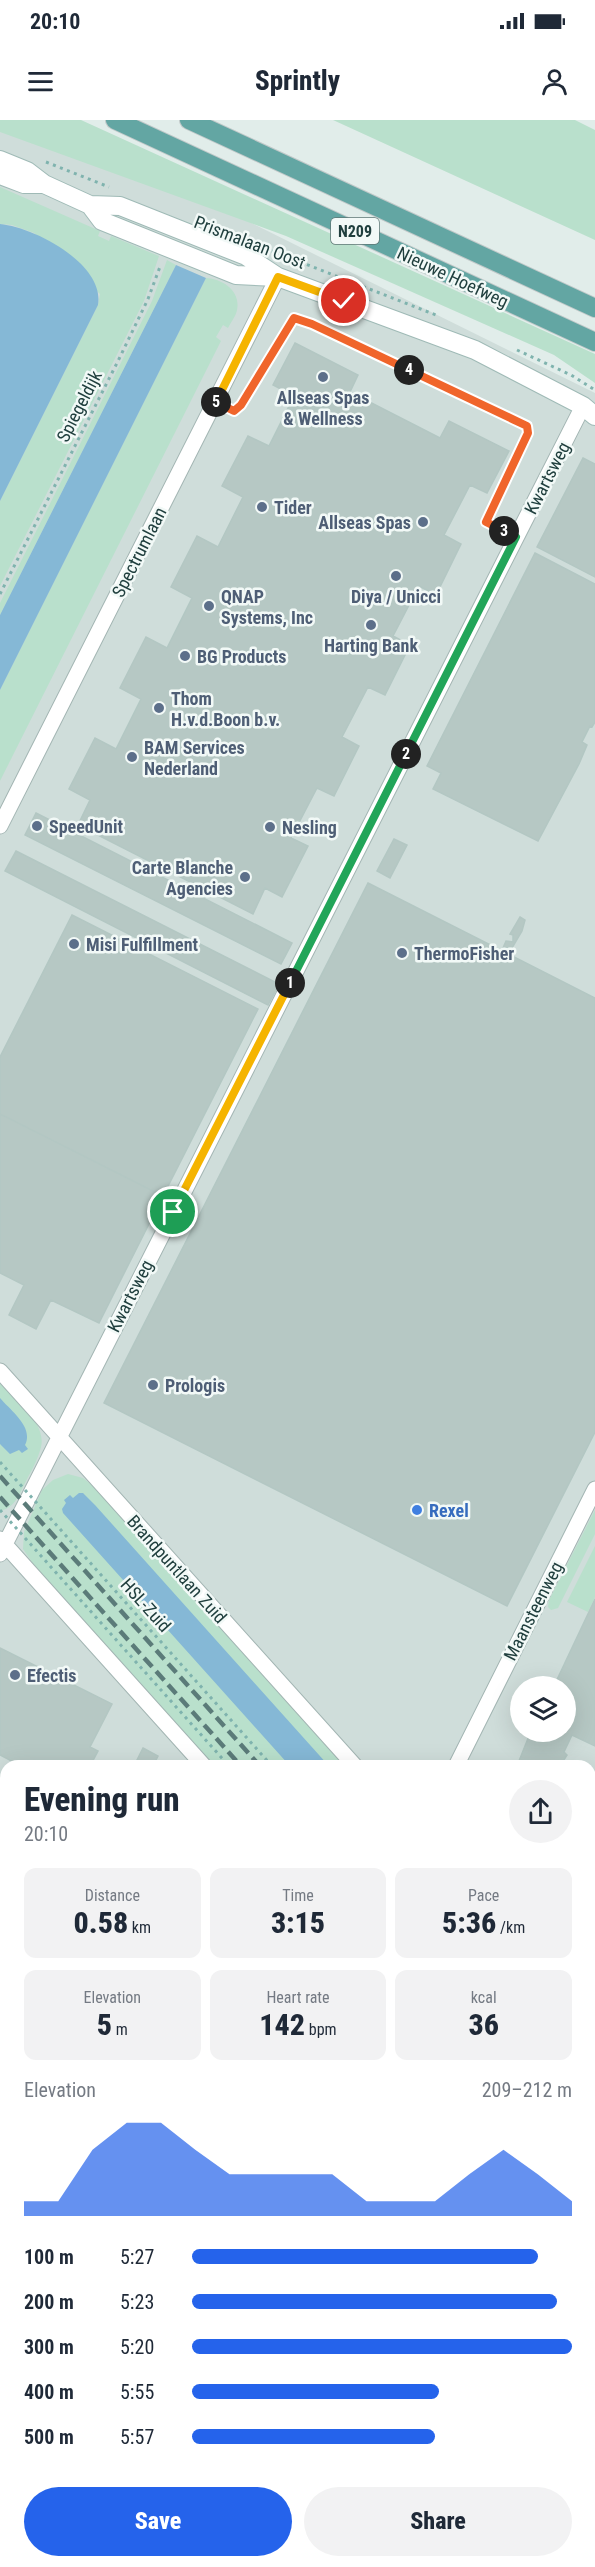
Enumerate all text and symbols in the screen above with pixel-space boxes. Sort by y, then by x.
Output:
text: 20:10 [30,9,81,34]
icon: menu [24,65,57,98]
text: Sprintly [255,65,340,97]
icon: person [538,65,571,98]
street label: Prismalaan Oost [191,211,309,273]
road number: N209 [331,218,379,244]
street label: Nieuwe Hoefweg [394,242,512,312]
pin [318,275,369,326]
icon: check [327,284,360,317]
pin: 4 [394,355,424,385]
text: 4 [405,360,413,379]
street label: Spiegeldijk [52,367,106,445]
marker: Allseas Spas & Wellness [316,370,330,384]
pin: 5 [201,387,231,417]
place label: Allseas Spas & Wellness [277,387,369,429]
text: 5 [212,392,220,411]
street label: Kwartsweg [520,438,574,518]
place label: Tider [274,497,312,518]
marker: Tider [255,500,269,514]
street label: Spectrumlaan [107,504,171,600]
place label: Allseas Spas [318,512,411,533]
marker: Allseas Spas [416,515,430,529]
pin: 3 [489,516,519,546]
text: 3 [500,521,508,540]
marker: Diya / Unicci [389,569,403,583]
place label: QNAP Systems, Inc [221,586,313,628]
place label: Diya / Unicci [351,586,441,607]
marker: QNAP Systems, Inc [202,599,216,613]
marker: Harting Bank [364,618,378,632]
place label: Harting Bank [324,635,418,656]
place label: BG Products [197,646,286,667]
marker: BG Products [178,649,192,663]
place label: Thom H.v.d.Boon b.v. [171,688,280,730]
marker: Thom H.v.d.Boon b.v. [152,701,166,715]
place label: BAM Services Nederland [144,737,245,779]
pin: 2 [391,739,421,769]
text: 2 [402,744,410,763]
marker: BAM Services Nederland [125,750,139,764]
place label: SpeedUnit [49,816,123,837]
place label: Nesling [282,817,337,838]
marker: SpeedUnit [30,819,44,833]
marker: Nesling [263,820,277,834]
place label: Carte Blanche Agencies [132,857,233,899]
marker: Carte Blanche Agencies [238,870,252,884]
place label: Misi Fulfillment [86,934,199,955]
marker: Misi Fulfillment [67,937,81,951]
place label: ThermoFisher [414,943,514,964]
marker: ThermoFisher [395,946,409,960]
pin: 1 [275,968,305,998]
text: 1 [286,973,294,992]
pin [147,1186,198,1237]
icon: arrive [156,1195,189,1228]
street label: Kwartsweg [103,1256,157,1336]
place label: Prologis [165,1375,225,1396]
marker: Prologis [146,1378,160,1392]
place label: Rexel [429,1500,469,1521]
marker: Rexel [410,1503,424,1517]
street label: Brandpuntlaan Zuid [123,1511,231,1627]
street label: Maansteenweg [499,1558,567,1664]
street label: HSL-Zuid [117,1574,175,1636]
place label: Efectis [27,1665,76,1686]
marker: Efectis [8,1668,22,1682]
map controls [510,1676,576,1742]
button: layers [510,1676,576,1742]
text: Evening run [24,1780,180,1819]
button: share [509,1780,572,1843]
text: 20:10 [24,1822,68,1846]
text: Distance [85,1886,140,1905]
text: Time [282,1886,314,1905]
text: Pace [468,1886,499,1905]
text: 0.58 [74,1905,128,1940]
text: 3:15 [271,1905,325,1940]
text: 5:36 [442,1905,496,1940]
text: km [128,1918,151,1937]
text: /km [496,1918,525,1937]
text: Elevation [84,1988,141,2007]
text: Heart rate [266,1988,330,2007]
text: kcal [471,1988,497,2007]
text: 5 [97,2007,112,2042]
text: 142 [259,2007,305,2042]
text: 36 [468,2007,499,2042]
text: m [112,2020,128,2039]
text: bpm [305,2020,337,2039]
text: Elevation [24,2078,96,2102]
text: 209–212 m [482,2078,572,2102]
text: 100 m [24,2245,74,2269]
text: 5:27 [120,2245,154,2269]
text: 200 m [24,2290,74,2314]
text: 5:23 [120,2290,154,2314]
text: 300 m [24,2335,74,2359]
text: 5:20 [120,2335,154,2359]
text: 400 m [24,2380,74,2404]
text: 5:55 [120,2380,154,2404]
text: 500 m [24,2425,74,2449]
text: 5:57 [120,2425,154,2449]
button: Save [24,2487,292,2556]
button: Share [304,2487,572,2556]

